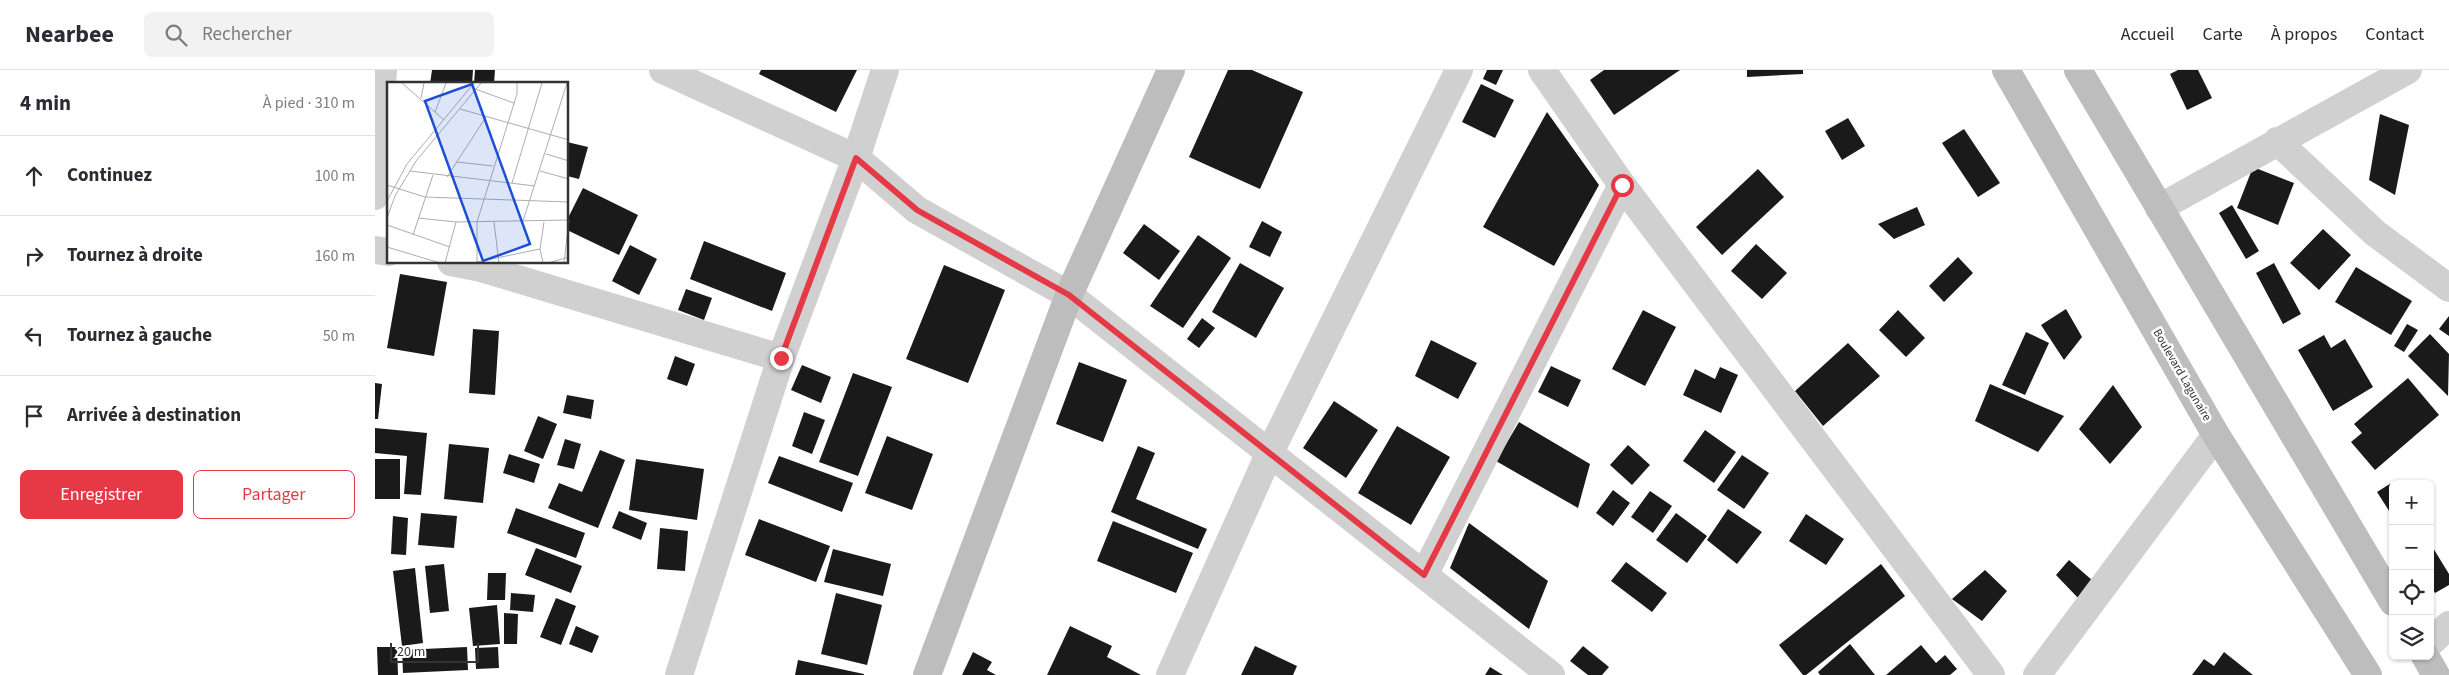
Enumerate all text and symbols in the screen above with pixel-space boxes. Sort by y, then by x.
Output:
search box [144,12,494,57]
text: Nearbee [25,17,114,52]
icon: search [162,21,190,49]
text: Rechercher [202,21,292,48]
text: Accueil [2121,22,2174,47]
text: Carte [2202,22,2243,47]
text: À propos [2271,22,2337,47]
text: Contact [2365,22,2424,47]
inset map [387,82,569,264]
text: 4 min [20,88,71,118]
text: À pied · 310 m [263,92,355,114]
icon: ahead [20,162,48,190]
text: Continuez [67,162,152,189]
text: 100 m [315,165,355,187]
route start [1611,174,1634,197]
icon: right [20,242,48,270]
text: Tournez à droite [67,242,203,269]
text: 160 m [315,245,355,267]
icon: left [20,322,48,350]
text: Tournez à gauche [67,322,212,349]
text: 50 m [323,325,355,347]
street label: Boulevard Lagunaire [2149,326,2215,424]
route end [770,347,793,370]
icon: arrive [20,402,48,430]
text: Arrivée à destination [67,402,241,429]
button: Enregistrer [20,470,183,519]
button: Partager [193,470,355,519]
map controls [2389,480,2434,660]
button: + [2389,480,2434,525]
button: − [2389,525,2434,570]
button: locate [2389,570,2434,615]
button: layers [2389,615,2434,660]
scale bar [390,640,479,663]
text: 20 m [397,642,425,662]

